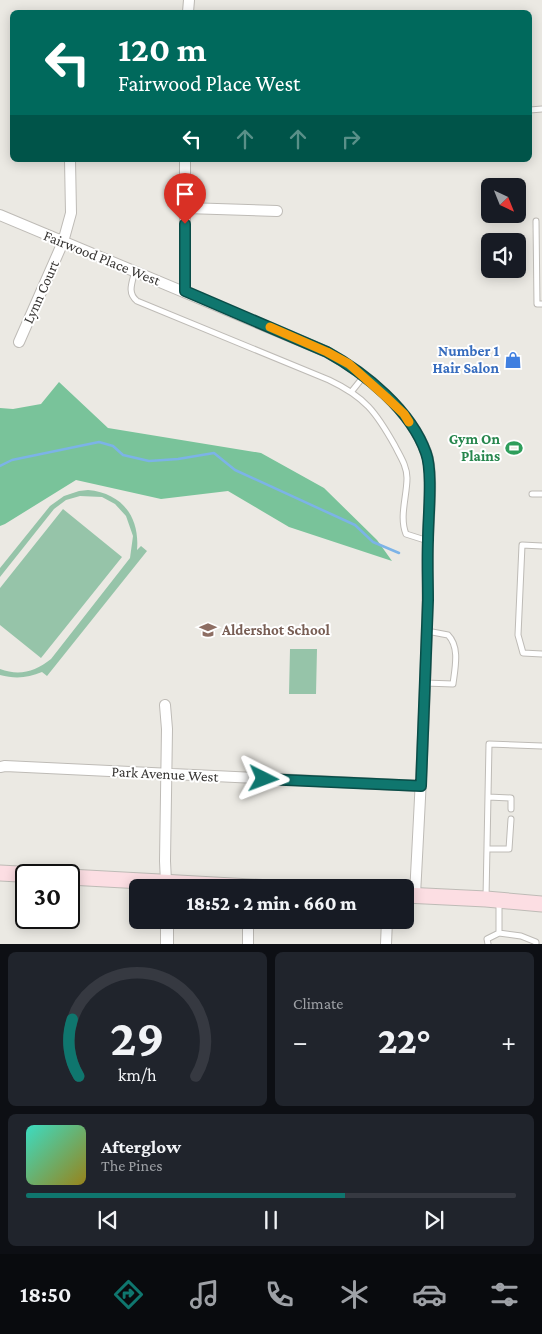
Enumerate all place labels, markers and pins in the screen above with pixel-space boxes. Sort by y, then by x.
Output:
pin [164,173,206,224]
place label: Number 1 Hair Salon [433,343,499,376]
shop icon: Number 1 Hair Salon [503,350,523,370]
place label: Gym On Plains [449,431,500,464]
sports icon: Gym On Plains [504,438,524,458]
school or university icon: Aldershot School [198,620,218,640]
place label: Aldershot School [221,622,330,638]

